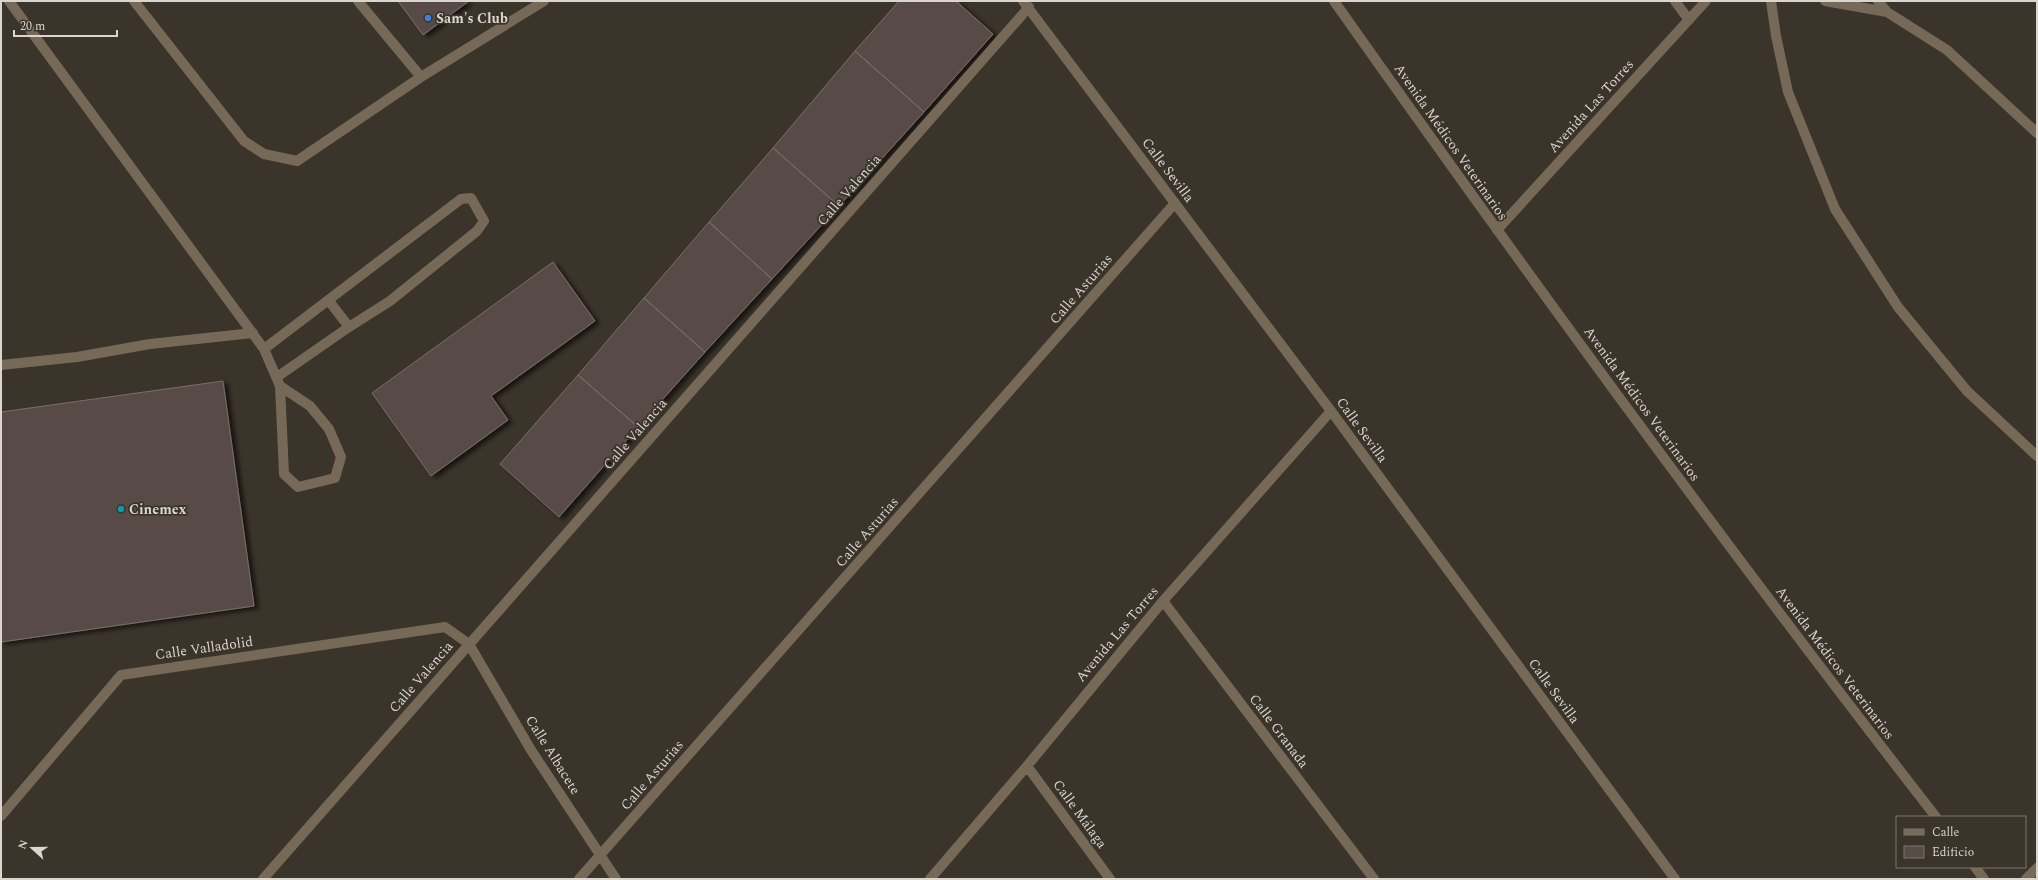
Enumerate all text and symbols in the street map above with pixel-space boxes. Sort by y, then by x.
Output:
place label: Sam's Club [436,8,508,29]
scale bar [14,12,117,38]
marker: Sam's Club [423,13,433,23]
text: 20 m [20,17,45,36]
street label: Avenida Las Torres [1543,55,1639,157]
street label: Avenida Médicos Veterinarios [1389,59,1513,225]
street label: Calle Sevilla [1137,133,1199,207]
street label: Calle Valencia [812,149,886,230]
street label: Calle Asturias [1044,249,1118,329]
street label: Avenida Médicos Veterinarios [1579,322,1705,486]
street label: Calle Valencia [598,393,672,474]
street label: Calle Sevilla [1331,393,1393,467]
street label: Calle Asturias [830,492,904,572]
place label: Cinemex [129,499,187,520]
marker: Cinemex [116,504,126,514]
street label: Avenida Las Torres [1071,581,1163,687]
street label: Avenida Médicos Veterinarios [1770,582,1900,744]
street label: Calle Valladolid [154,631,254,665]
street label: Calle Valencia [384,636,458,717]
street label: Calle Sevilla [1523,654,1585,728]
street label: Calle Granada [1244,689,1314,773]
street label: Calle Albacete [520,711,586,799]
street label: Calle Asturias [615,735,689,815]
street label: Calle Málaga [1048,775,1112,853]
legend [1896,816,2026,868]
text: Calle [1932,823,1960,842]
north arrow [12,828,52,868]
text: N [14,837,33,852]
text: Edificio [1932,843,1974,862]

